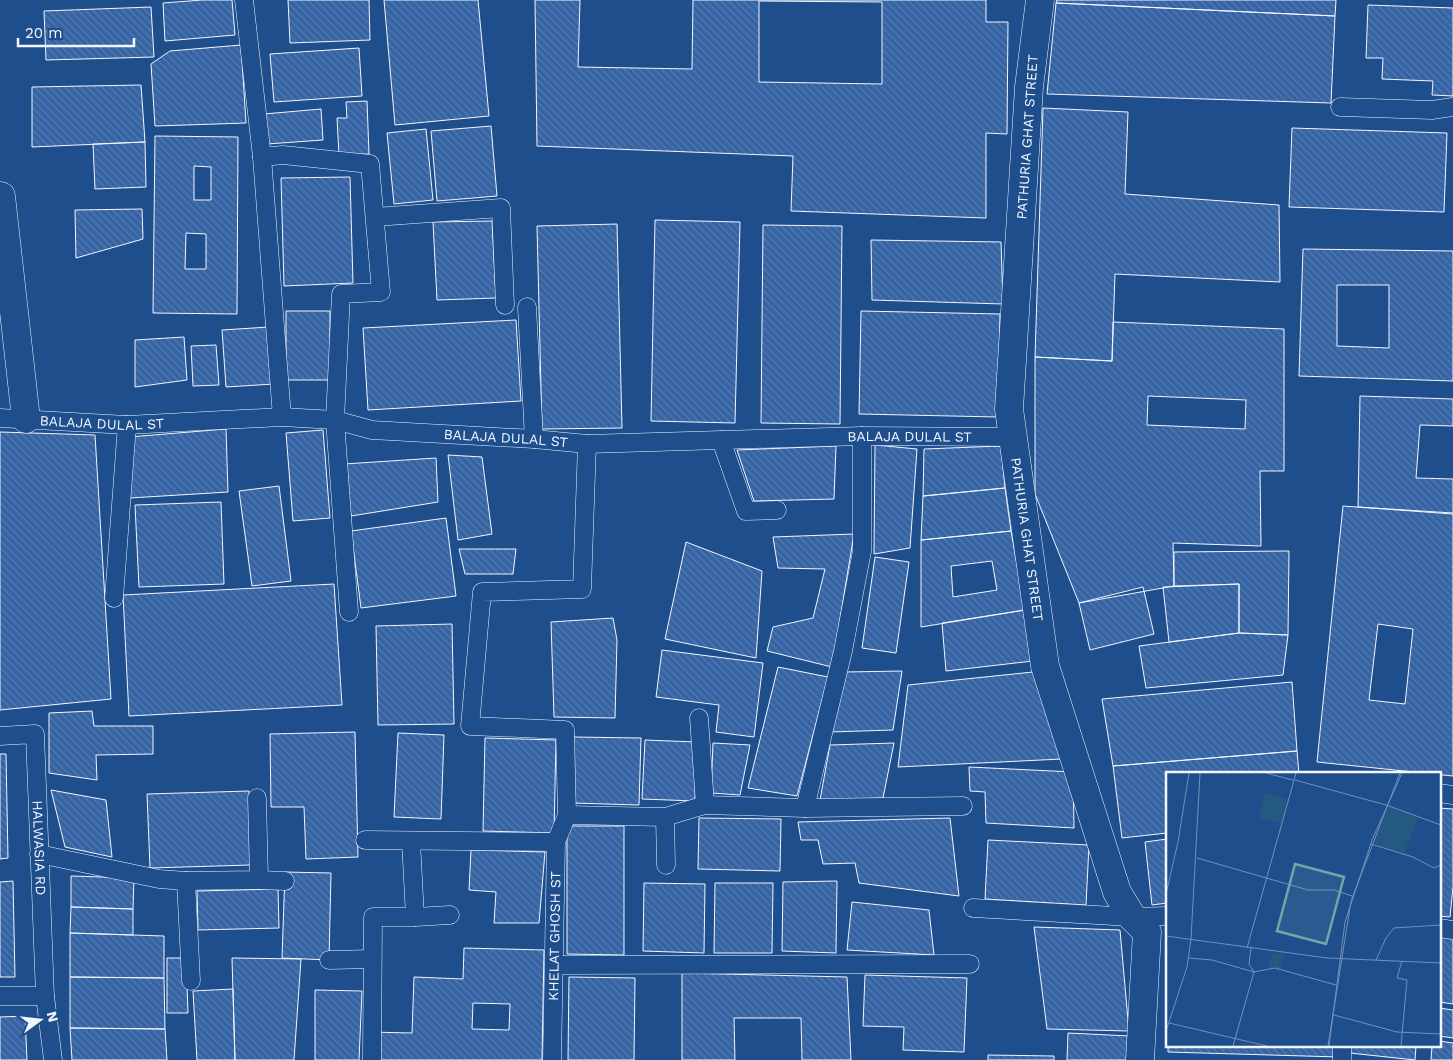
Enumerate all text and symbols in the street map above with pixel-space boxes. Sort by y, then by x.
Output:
scale bar [18,15,134,47]
text: 20 m [25,24,63,42]
street label: PATHURIA GHAT STREET [1013,53,1041,220]
street label: BALAJA DULAL ST [39,412,165,433]
street label: BALAJA DULAL ST [443,426,569,450]
street label: BALAJA DULAL ST [847,428,972,445]
street label: PATHURIA GHAT STREET [1008,456,1047,623]
inset map [1166,772,1440,1048]
street label: HALWASIA RD [30,800,49,896]
street label: KHELAT GHOSH ST [545,871,563,1001]
north arrow [15,995,65,1045]
text: N [43,1010,62,1024]

